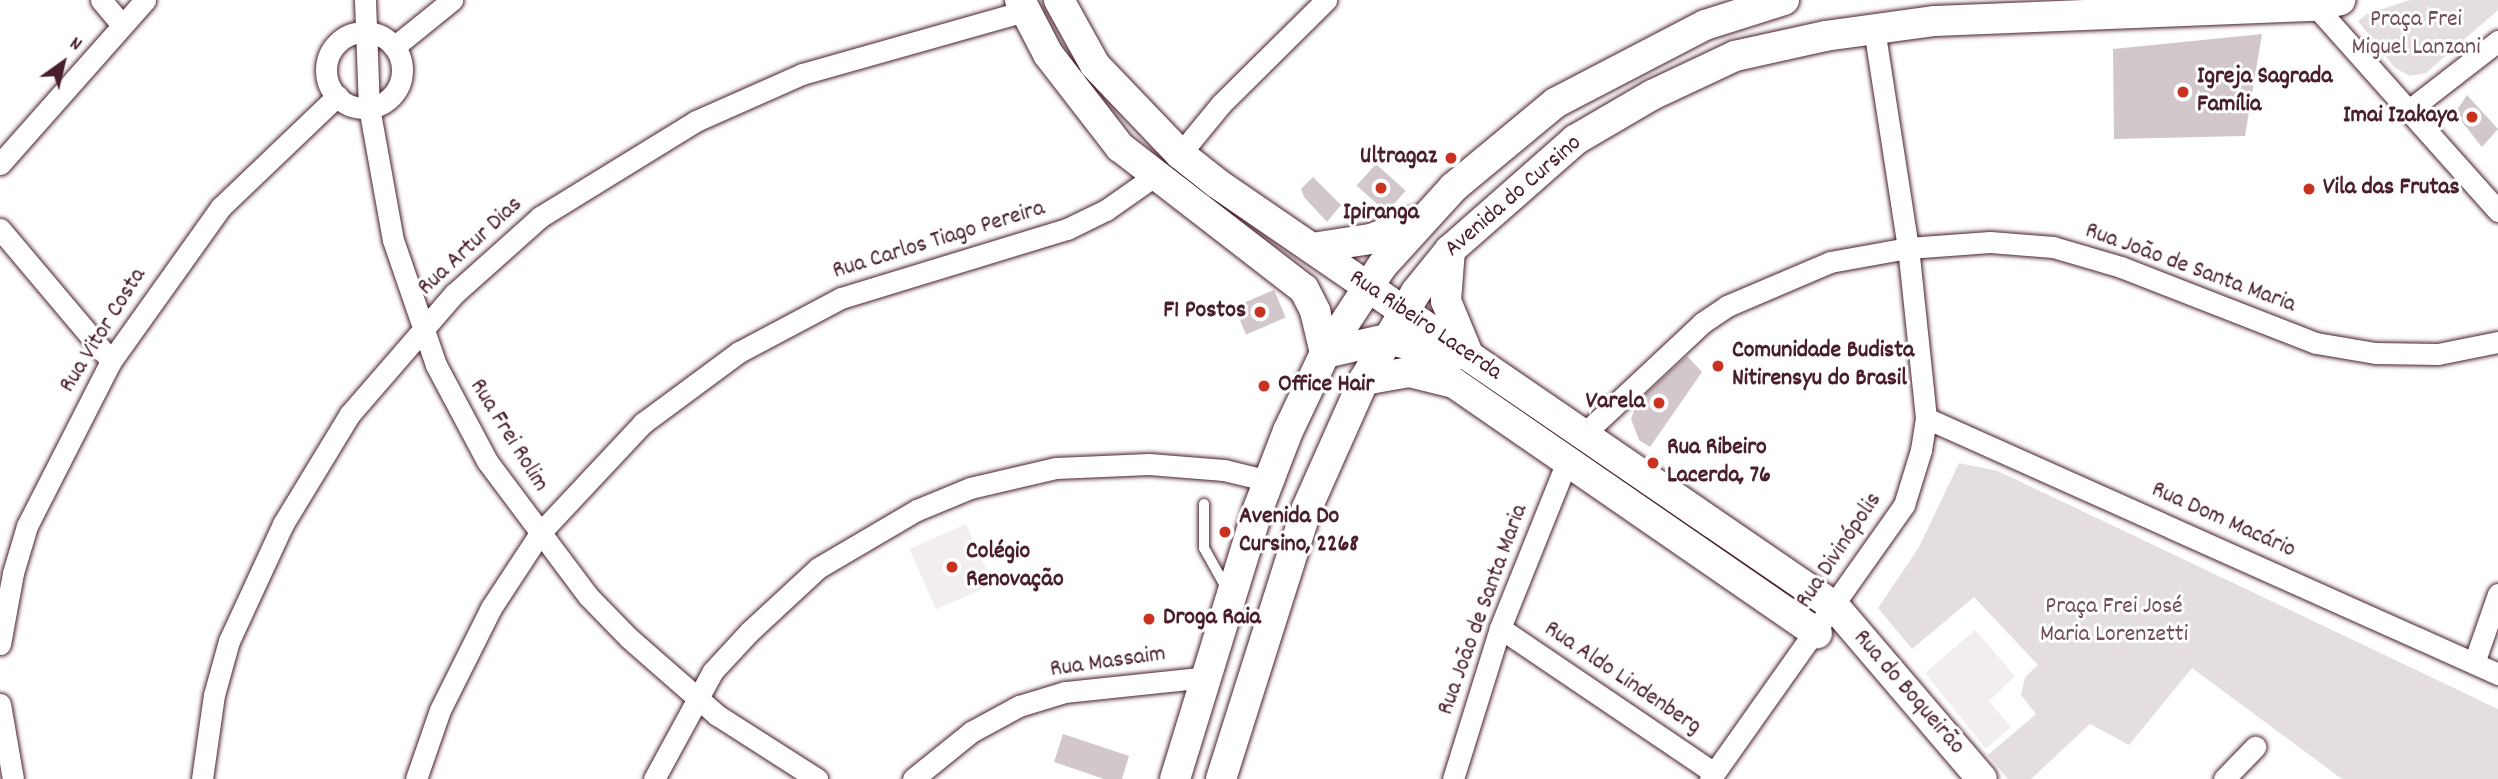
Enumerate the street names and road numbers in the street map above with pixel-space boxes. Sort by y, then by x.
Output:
street label: Avenida do Cursino [1440,130,1588,264]
street label: Rua Artur Dias [413,191,529,303]
street label: Rua Carlos Tiago Pereira [830,195,1048,287]
street label: Rua João de Santa Maria [2081,217,2299,321]
street label: Rua Vitor Costa [54,263,154,399]
street label: Rua Ribeiro Lacerda [1343,264,1507,388]
street label: Rua Frei Rolim [462,374,554,498]
street label: Rua Dom Macário [2146,476,2300,566]
street label: Rua Divinópolis [1791,488,1889,614]
street label: Rua João de Santa Maria [1432,501,1536,719]
street label: Rua Aldo Lindenberg [1538,616,1706,742]
street label: Rua do Boqueirão [1846,625,1970,761]
street label: Rua Massaim [1048,641,1168,685]

